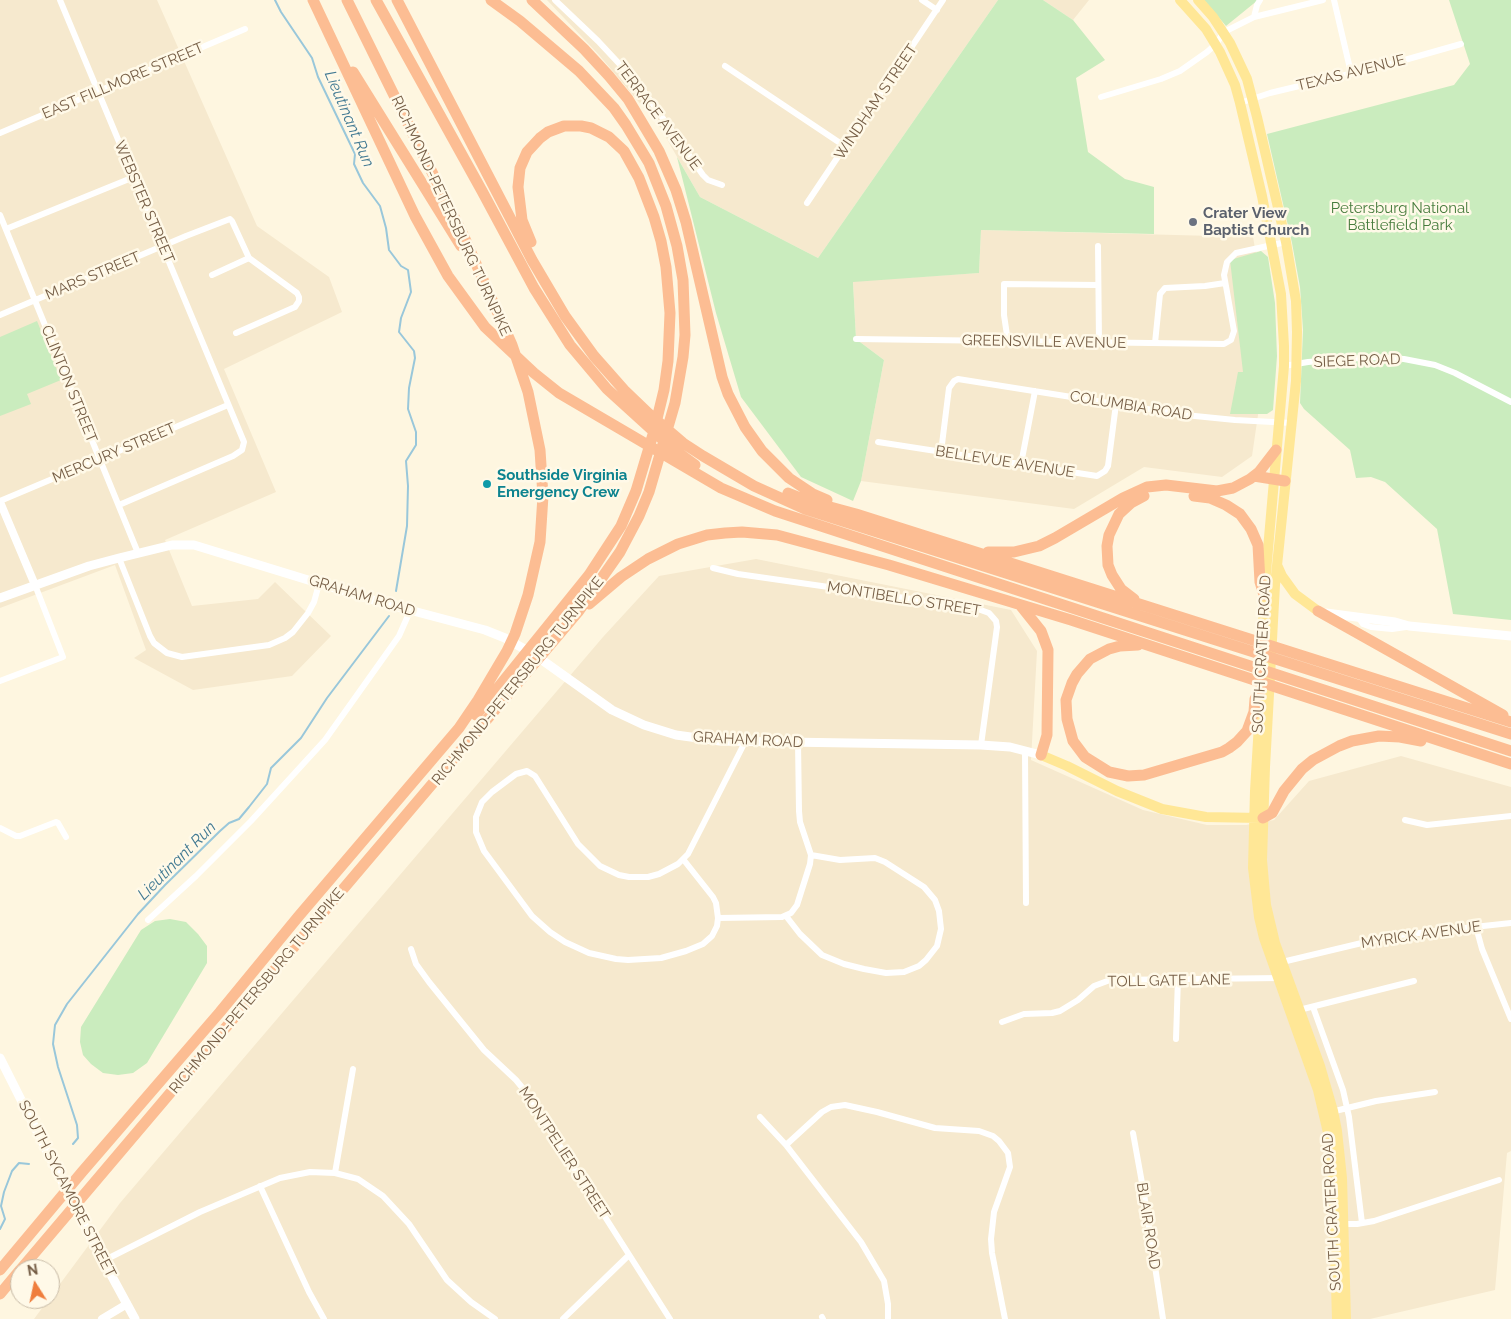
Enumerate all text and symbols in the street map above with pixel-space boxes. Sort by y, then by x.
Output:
street label: EAST FILLMORE STREET [39,39,207,123]
street label: WINDHAM STREET [831,41,921,163]
street label: TEXAS AVENUE [1295,51,1407,95]
street label: TERRACE AVENUE [611,58,705,174]
water label: Lieutinant Run [320,68,378,170]
street label: RICHMOND-PETERSBURG TURNPIKE [387,93,515,339]
street label: WEBSTER STREET [110,138,178,266]
park label: Petersburg National Battlefield Park [1331,199,1469,234]
place label: Crater View Baptist Church [1203,204,1309,239]
marker: Crater View Baptist Church [1187,216,1199,228]
street label: MARS STREET [43,248,143,304]
street label: CLINTON STREET [37,323,101,445]
street label: GREENSVILLE AVENUE [962,332,1126,352]
street label: SIEGE ROAD [1313,350,1401,372]
street label: COLUMBIA ROAD [1069,387,1193,425]
street label: MERCURY STREET [50,419,178,487]
street label: BELLEVUE AVENUE [934,442,1076,482]
place label: Southside Virginia Emergency Crew [497,466,627,501]
marker: Southside Virginia Emergency Crew [481,478,493,490]
street label: GRAHAM ROAD [307,571,417,621]
street label: RICHMOND-PETERSBURG TURNPIKE [428,573,608,789]
street label: SOUTH CRATER ROAD [1249,574,1275,734]
street label: MONTIBELLO STREET [826,578,982,620]
street label: GRAHAM ROAD [692,728,804,752]
water label: Lieutinant Run [134,818,220,904]
street label: RICHMOND-PETERSBURG TURNPIKE [166,885,348,1097]
street label: MYRICK AVENUE [1360,918,1482,952]
street label: TOLL GATE LANE [1107,971,1231,991]
street label: MONTPELIER STREET [514,1083,614,1223]
street label: SOUTH SYCAMORE STREET [14,1097,120,1281]
street label: SOUTH CRATER ROAD [1319,1132,1345,1292]
street label: BLAIR ROAD [1132,1181,1164,1271]
north arrow [10,1259,60,1309]
text: N [26,1261,39,1279]

